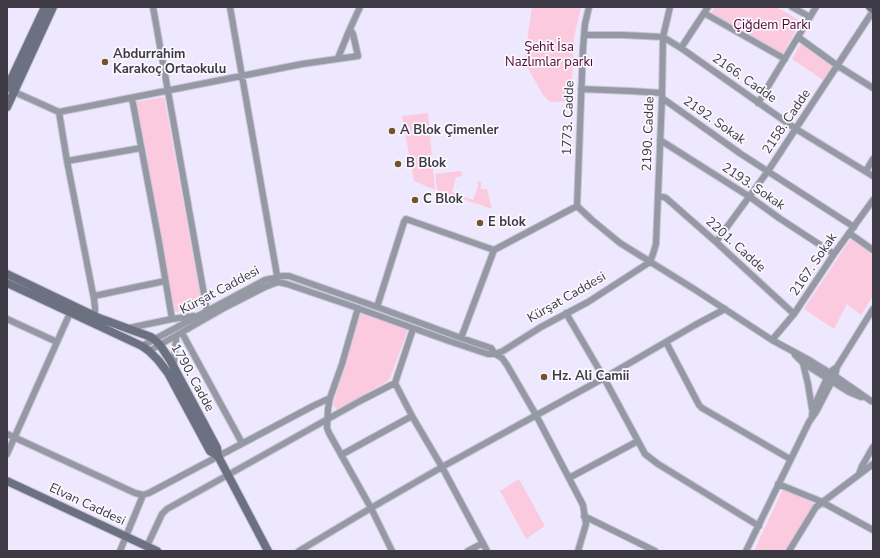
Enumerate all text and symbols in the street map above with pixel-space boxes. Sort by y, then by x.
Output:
park label: Çiğdem Parkı [733,18,811,34]
park label: Şehit İsa Nazlımlar parkı [505,40,593,71]
place label: Abdurrahim Karakoç Ortaokulu [113,47,226,78]
street label: 2166. Cadde [709,51,779,107]
marker: Abdurrahim Karakoç Ortaokulu [100,57,110,67]
street label: 1773. Cadde [560,80,578,156]
street label: 2158. Cadde [760,87,814,157]
street label: 2192. Sokak [680,94,748,148]
street label: 2190. Cadde [640,96,658,172]
place label: A Blok Çimenler [400,123,499,139]
marker: A Blok Çimenler [387,126,397,136]
place label: B Blok [406,156,446,172]
marker: B Blok [393,159,403,169]
street label: 2193. Sokak [719,160,787,214]
place label: C Blok [423,192,463,208]
marker: C Blok [410,195,420,205]
street label: 2201. Cadde [702,214,768,276]
place label: E blok [488,215,526,231]
marker: E blok [475,218,485,228]
street label: 2167. Sokak [787,231,841,299]
street label: Kürşat Caddesi [178,264,262,318]
street label: Kürşat Caddesi [525,269,609,327]
street label: 1790. Cadde [167,341,217,415]
place label: Hz. Ali Camii [552,369,629,385]
marker: Hz. Ali Camii [539,372,549,382]
street label: Elvan Caddesi [46,481,128,529]

